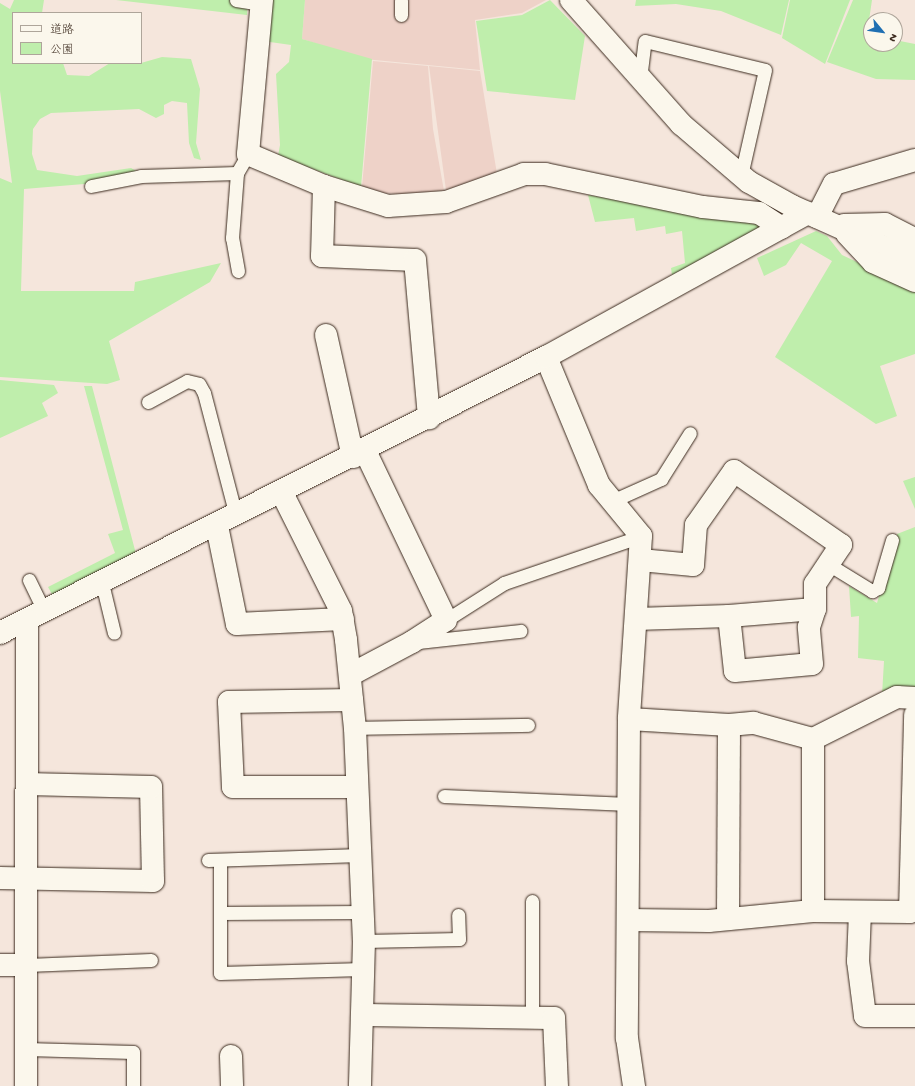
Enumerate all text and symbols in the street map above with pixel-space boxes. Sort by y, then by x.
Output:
legend [12,12,142,64]
north arrow [863,12,903,52]
text: 道路 [50,24,74,38]
text: N [886,31,900,43]
text: 公園 [50,44,74,58]

